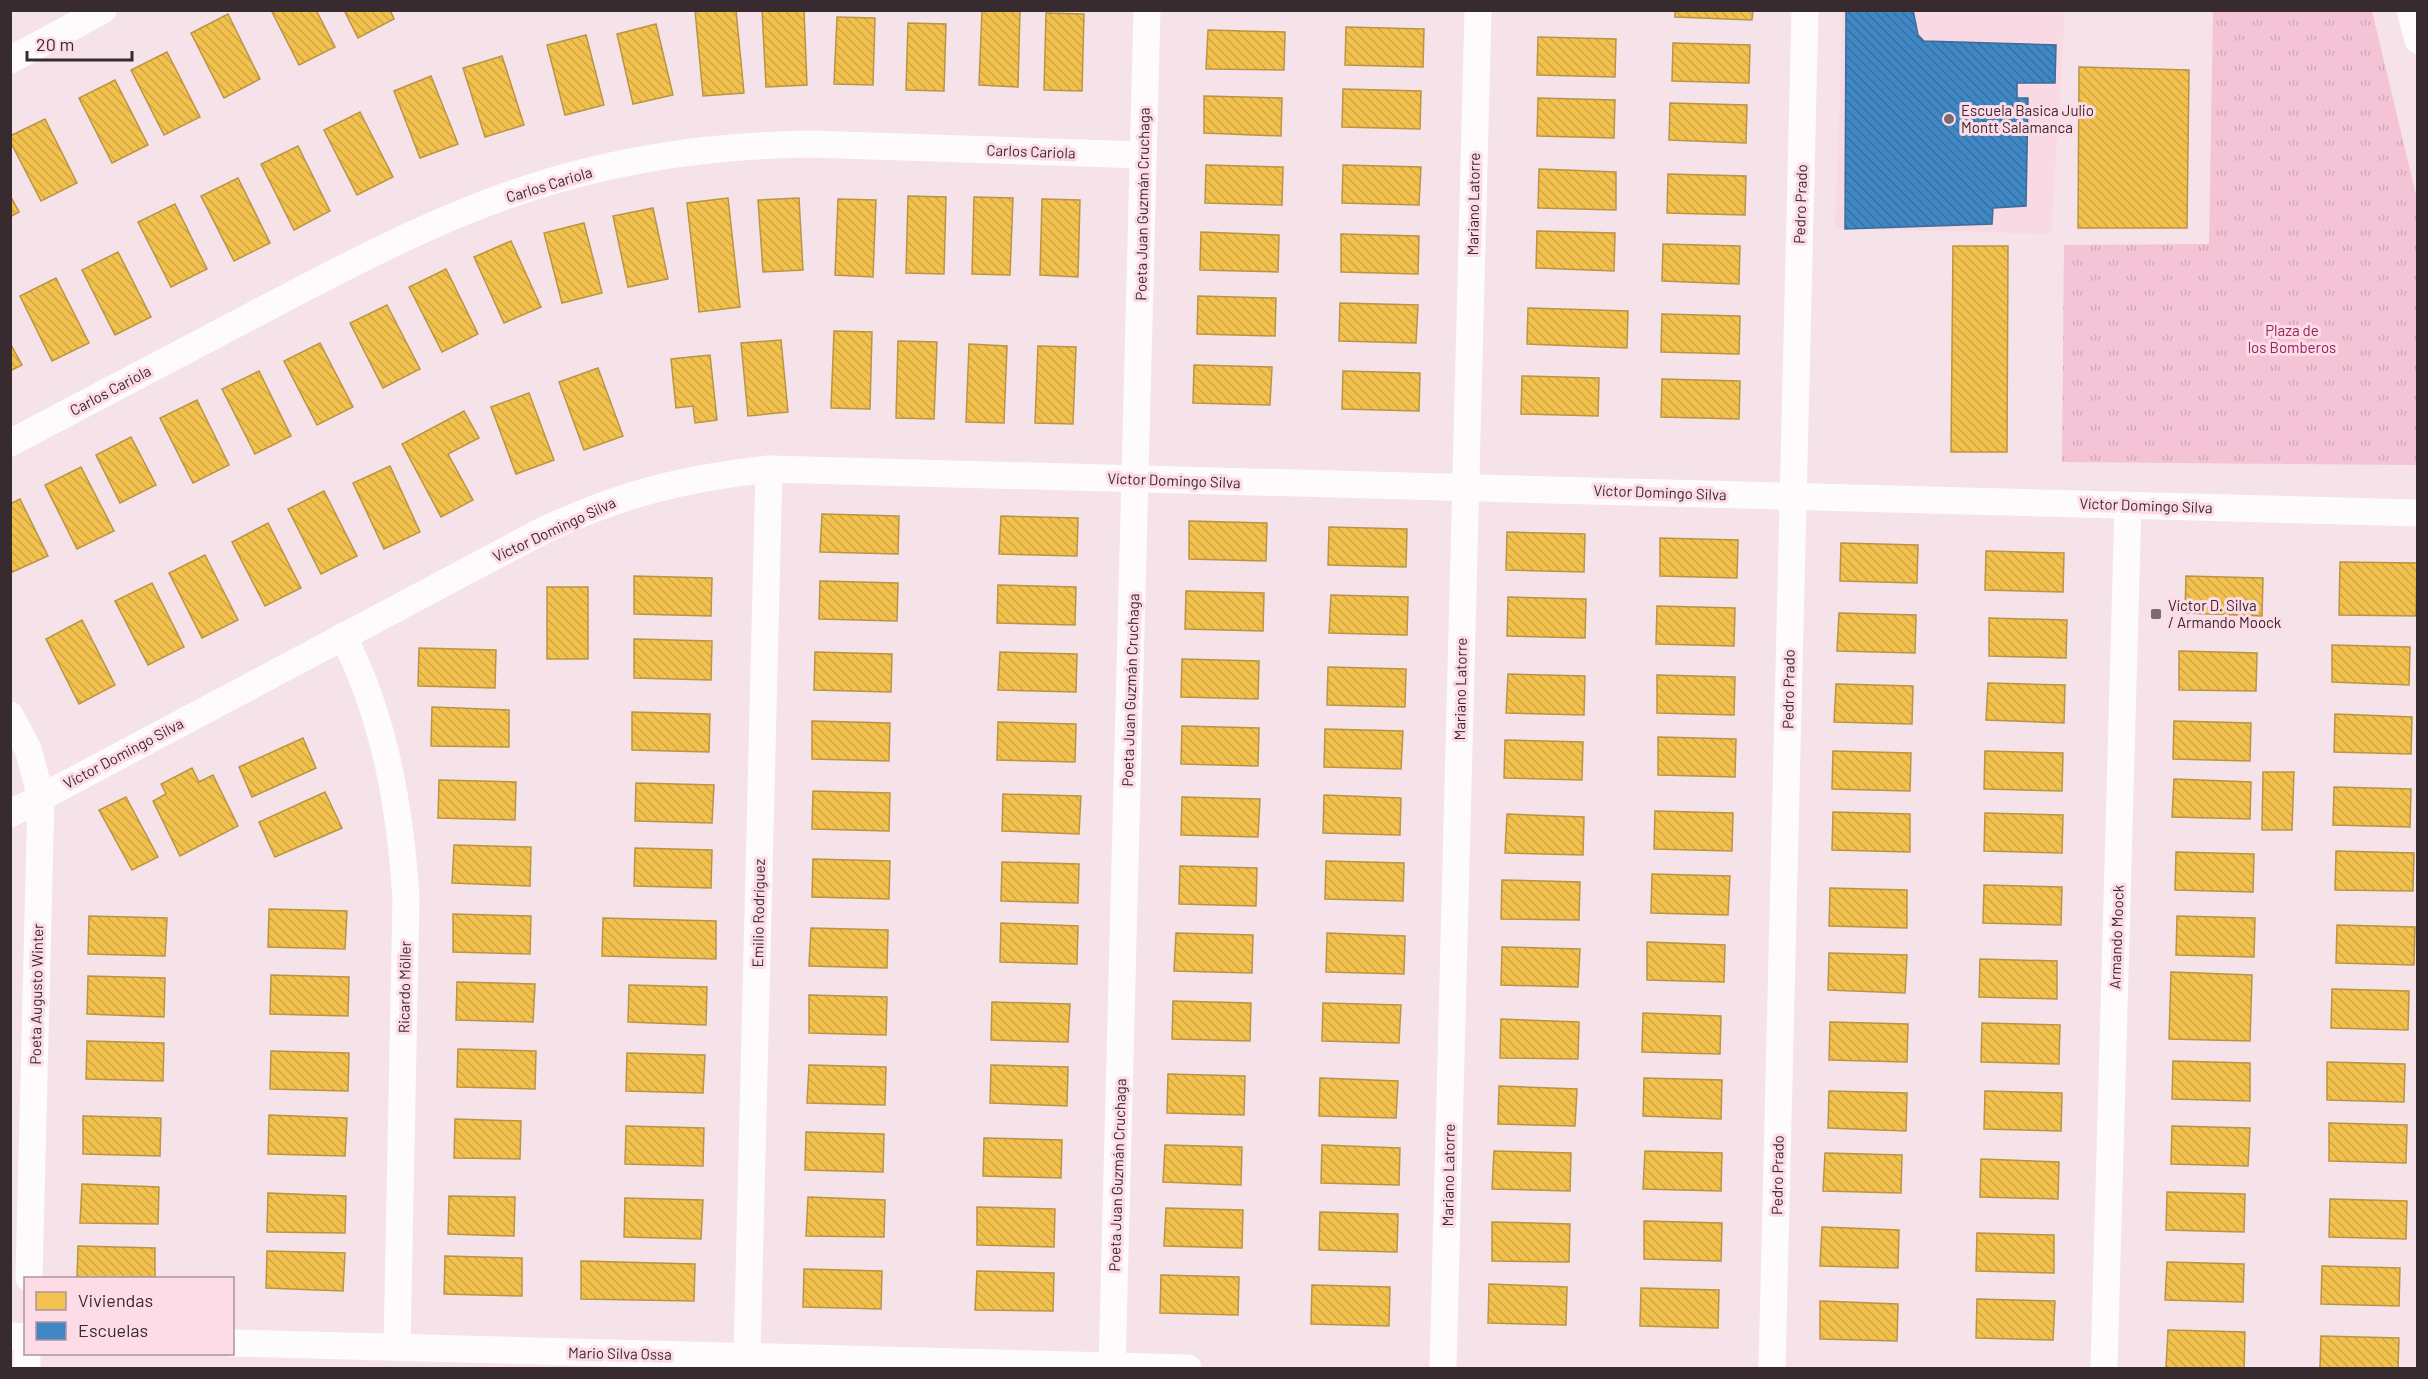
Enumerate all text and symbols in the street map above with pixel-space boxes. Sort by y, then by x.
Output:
scale bar [27,24,132,62]
text: 20 m [36,33,74,55]
place label: Escuela Basica Julio Montt Salamanca [1961,101,2094,136]
street label: Poeta Juan Guzmán Cruchaga [1131,107,1153,301]
marker: Escuela Basica Julio Montt Salamanca [1942,112,1956,126]
street label: Carlos Cariola [986,140,1076,162]
street label: Mariano Latorre [1463,152,1483,256]
street label: Carlos Cariola [504,162,594,206]
street label: Pedro Prado [1790,164,1810,244]
park label: Plaza de los Bomberos [2248,321,2336,356]
street label: Carlos Cariola [66,361,154,419]
street label: Víctor Domingo Silva [1107,469,1241,491]
street label: Víctor Domingo Silva [1593,481,1727,503]
street label: Víctor Domingo Silva [490,493,618,565]
street label: Víctor Domingo Silva [2079,494,2213,516]
street label: Poeta Juan Guzmán Cruchaga [1118,593,1142,787]
place label: Víctor D. Silva / Armando Moock [2168,596,2282,631]
marker: Víctor D. Silva / Armando Moock [2149,607,2163,621]
street label: Mariano Latorre [1450,637,1470,741]
street label: Pedro Prado [1778,649,1798,729]
street label: Víctor Domingo Silva [60,714,186,792]
street label: Emilio Rodríguez [748,858,768,967]
street label: Armando Moock [2105,884,2127,989]
street label: Poeta Augusto Winter [26,923,46,1065]
street label: Ricardo Möller [394,940,414,1033]
street label: Poeta Juan Guzmán Cruchaga [1105,1078,1129,1272]
street label: Mariano Latorre [1438,1123,1458,1227]
street label: Pedro Prado [1767,1135,1787,1215]
legend [24,1277,234,1355]
text: Viviendas [78,1289,153,1311]
text: Escuelas [78,1319,148,1341]
street label: Mario Silva Ossa [568,1343,672,1363]

